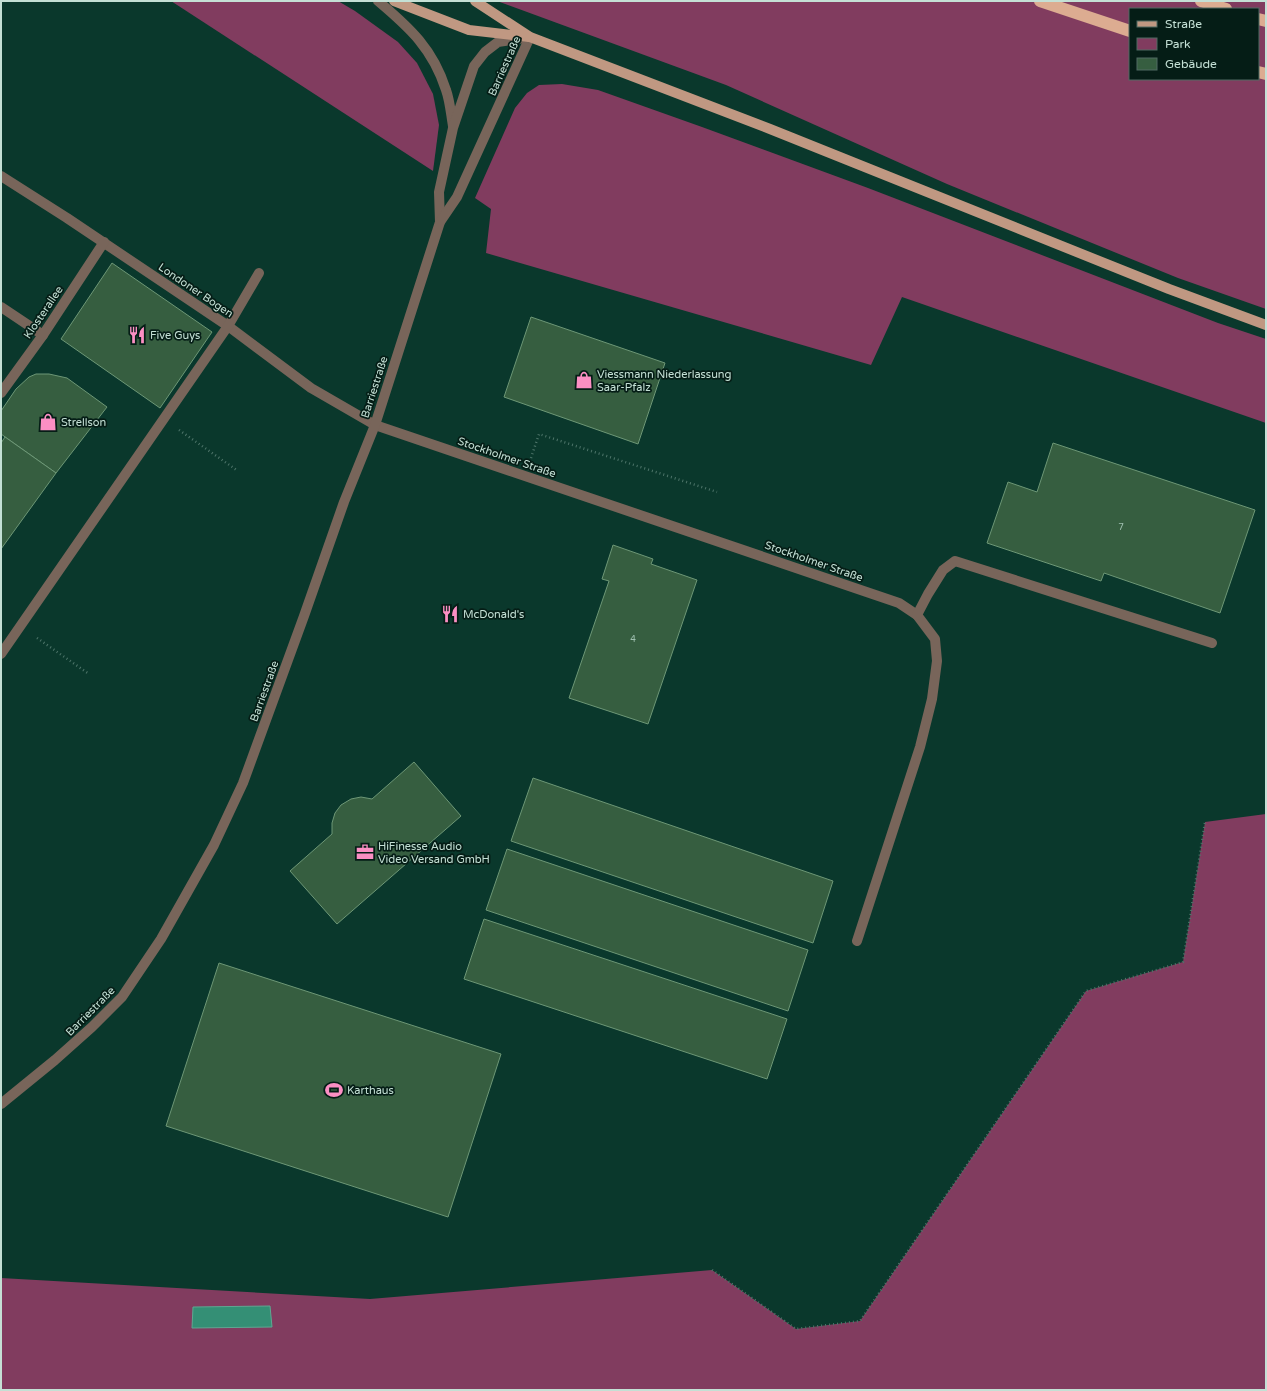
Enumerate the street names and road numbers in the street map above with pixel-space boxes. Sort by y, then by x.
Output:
street label: Barriestraße [486,34,523,98]
street label: Londoner Bogen [156,261,236,320]
street label: Klosterallee [21,283,66,341]
street label: Barriestraße [358,355,391,420]
street label: Stockholmer Straße [456,435,558,480]
street label: Stockholmer Straße [763,539,865,584]
street label: Barriestraße [247,659,282,723]
street label: Barriestraße [63,984,118,1039]

